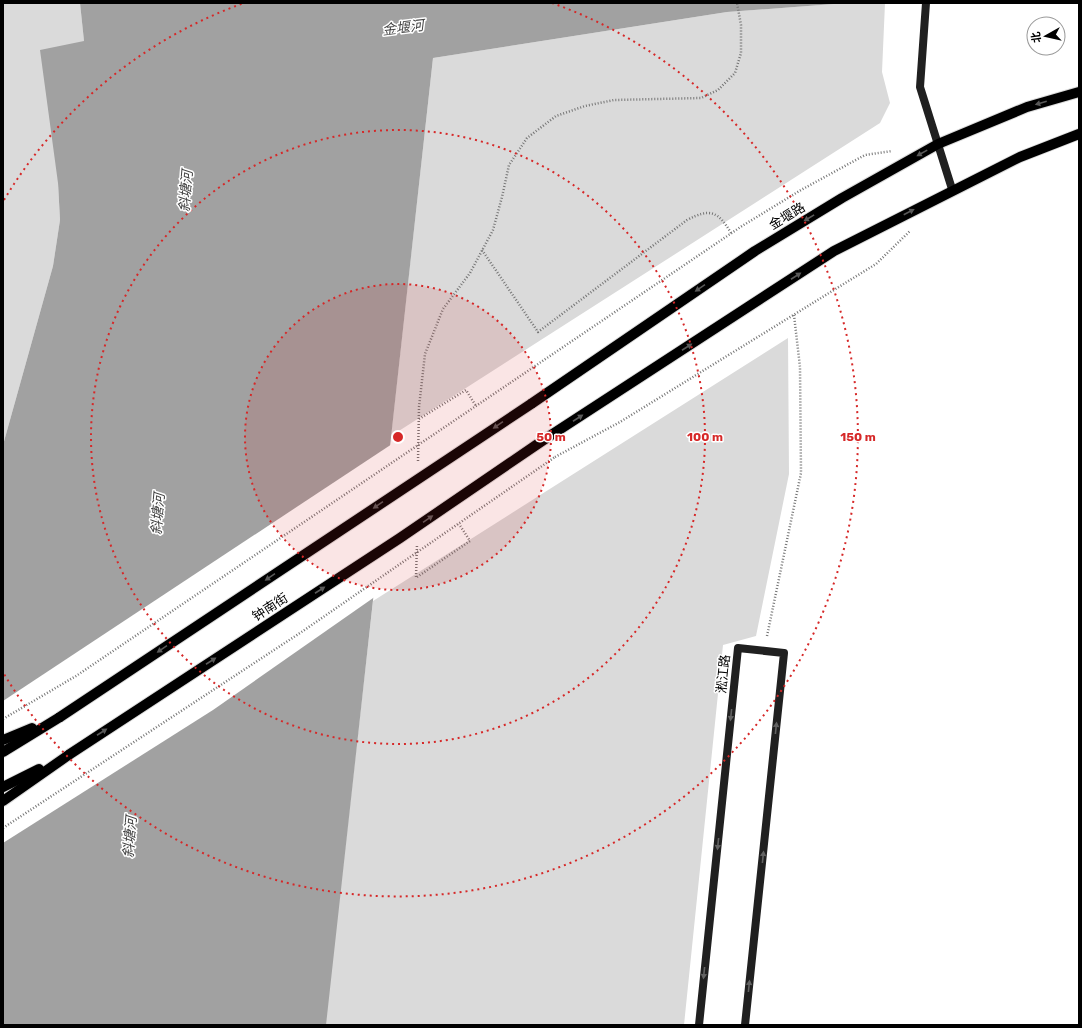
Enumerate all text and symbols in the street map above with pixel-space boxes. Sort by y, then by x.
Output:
north arrow [1026,16,1066,56]
water label: 金堰河 [381,17,428,39]
text: 北 [1029,31,1044,44]
one-way arrow [1035,100,1048,106]
one-way arrow [916,150,928,157]
water label: 斜塘河 [176,166,197,213]
street label: 金堰路 [766,200,808,232]
one-way arrow [903,209,915,215]
one-way arrow [804,214,814,222]
one-way arrow [791,272,801,280]
one-way arrow [694,285,706,292]
one-way arrow [682,343,692,351]
one-way arrow [573,414,583,422]
one-way arrow [493,421,503,429]
centre of rings [391,430,405,444]
text: 50 m [536,430,566,444]
text: 100 m [687,430,723,444]
text: 150 m [840,430,876,444]
water label: 斜塘河 [148,489,169,536]
one-way arrow [373,501,383,509]
one-way arrow [423,515,434,523]
one-way arrow [265,573,275,581]
one-way arrow [314,587,326,594]
street label: 钟南街 [250,590,290,624]
one-way arrow [157,645,167,653]
street label: 淞江路 [714,654,732,694]
one-way arrow [205,658,217,665]
one-way arrow [728,709,734,721]
one-way arrow [773,722,780,734]
one-way arrow [96,729,108,736]
water label: 斜塘河 [120,812,141,859]
one-way arrow [714,838,721,850]
one-way arrow [760,851,766,863]
one-way arrow [701,967,708,979]
one-way arrow [746,980,753,992]

